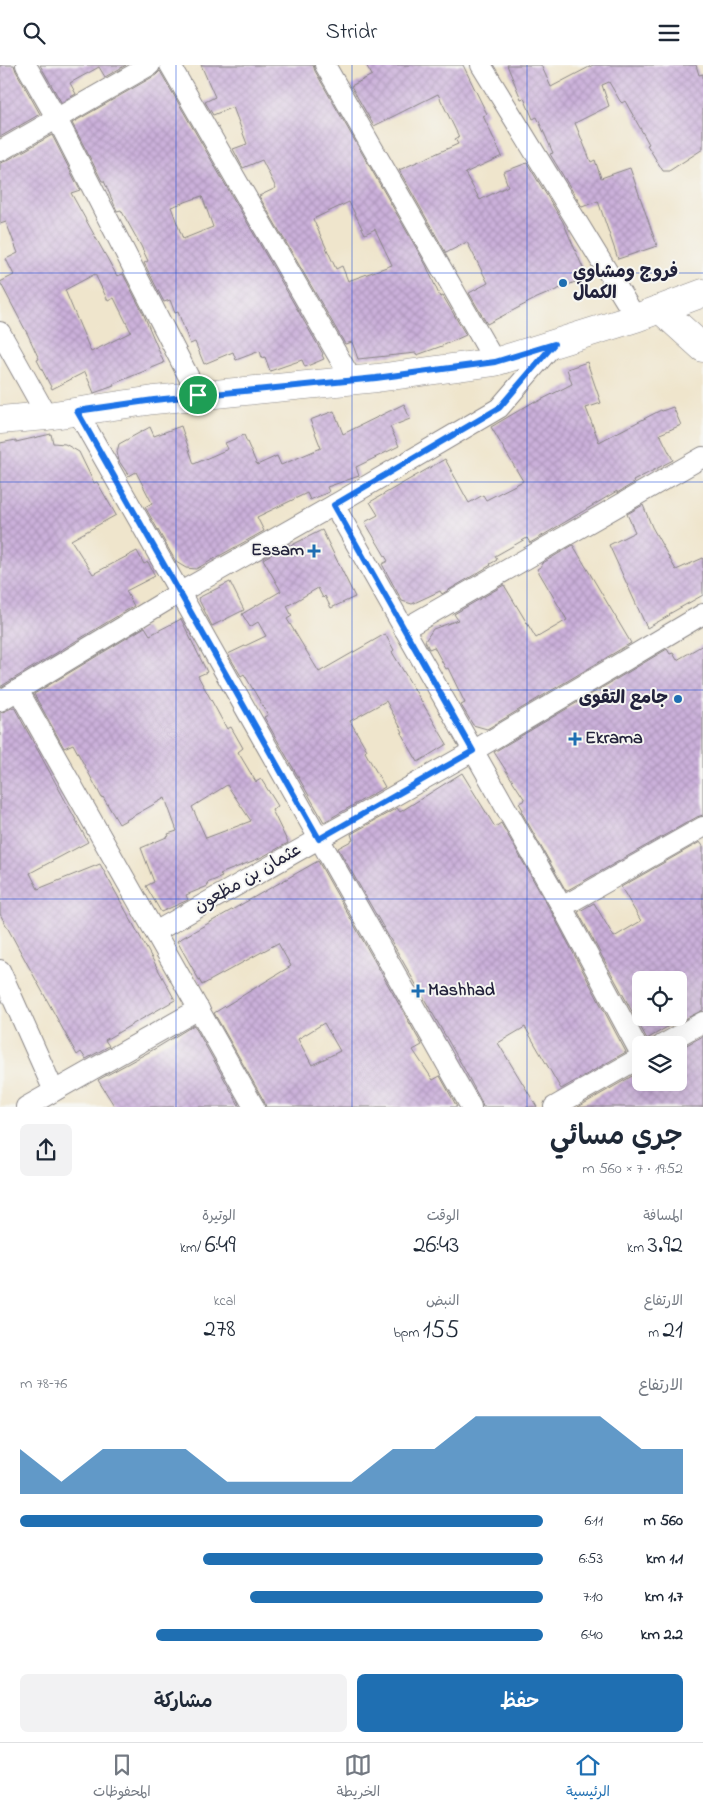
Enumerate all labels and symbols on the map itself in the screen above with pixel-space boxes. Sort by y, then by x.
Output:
place label: فروج ومشاوي الكمال [573,260,678,307]
marker: فروج ومشاوي الكمال [557,277,569,289]
pin [177,374,219,416]
place label: Essam [251,538,304,564]
marker: Essam [308,545,320,557]
place label: جامع التقوى [579,686,668,712]
marker: جامع التقوى [672,693,684,705]
place label: Ekrama [585,726,643,752]
marker: Ekrama [569,733,581,745]
street label: عثمان بن مظعون [189,838,307,920]
place label: Mashhad [428,978,496,1004]
marker: Mashhad [412,985,424,997]

